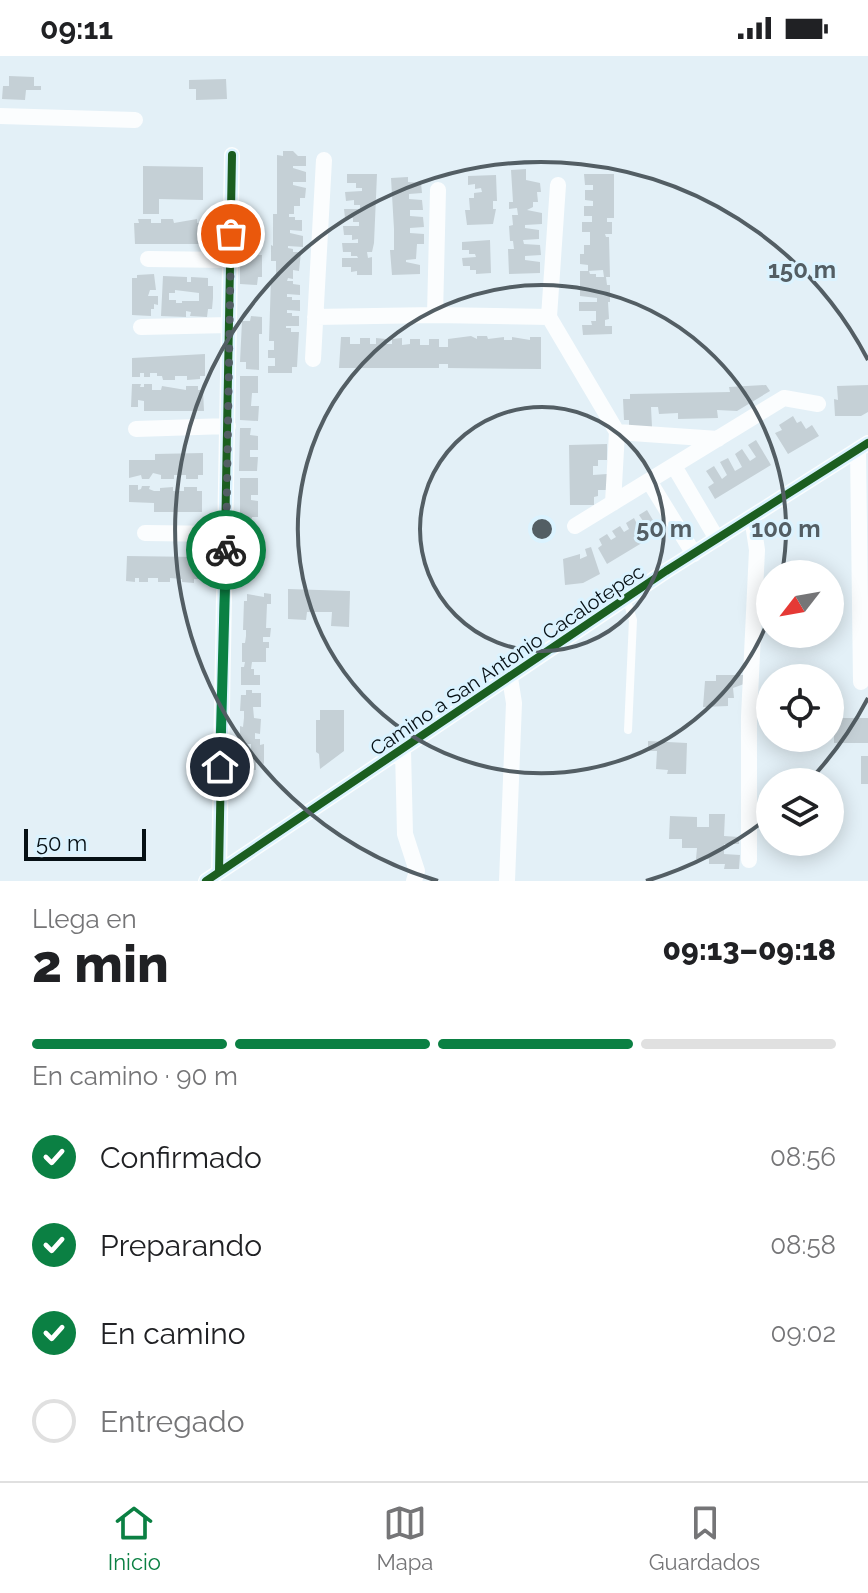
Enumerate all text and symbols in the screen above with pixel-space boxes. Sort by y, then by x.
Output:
text: 09:11 [40,11,113,46]
pin [197,200,265,268]
icon: bag [209,212,253,256]
text: 150 m [768,255,836,284]
courier [186,510,266,590]
text: 50 m [636,514,692,543]
text: 100 m [751,514,821,543]
centre of rings [528,515,556,543]
icon: bike [204,528,248,572]
street label: Camino a San Antonio Cacalotepec [366,559,648,761]
north arrow [756,560,844,648]
map controls [756,560,844,856]
button: locate [756,664,844,752]
pin [186,733,254,801]
icon: home [198,745,242,789]
button: layers [756,768,844,856]
scale bar [24,825,146,861]
text: 50 m [36,830,87,856]
text: Llega en [32,904,137,934]
text: 09:13–09:18 [663,932,836,967]
text: 2 min [32,933,169,994]
text: En camino · 90 m [32,1061,238,1091]
icon: check [32,1135,76,1179]
text: Confirmado [100,1140,262,1175]
text: 08:56 [770,1142,836,1172]
icon: check [32,1223,76,1267]
text: Preparando [100,1228,262,1263]
text: 08:58 [770,1230,836,1260]
icon: check [32,1311,76,1355]
text: En camino [100,1316,246,1351]
text: 09:02 [771,1318,836,1348]
text: Entregado [100,1404,245,1439]
tab: Inicio [108,1501,161,1575]
tab: Mapa [376,1501,433,1575]
tab: Guardados [649,1501,760,1575]

